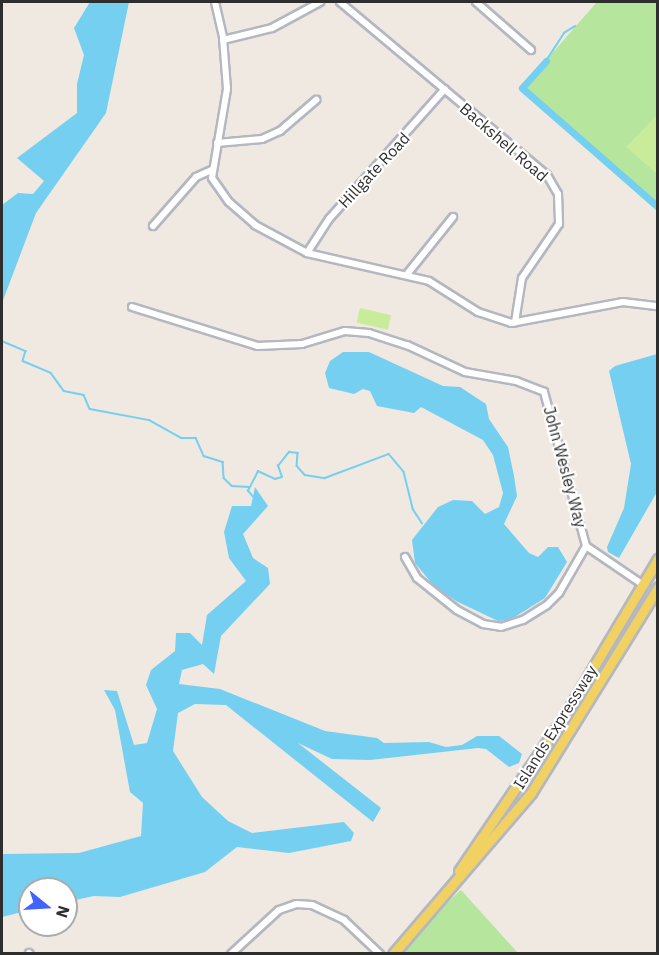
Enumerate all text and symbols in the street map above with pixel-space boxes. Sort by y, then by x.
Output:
street label: Backshell Road [456,99,552,185]
street label: Hillgate Road [334,128,414,212]
street label: John Wesley Way [540,404,590,530]
street label: Islands Expressway [509,662,601,792]
north arrow [18,877,78,937]
text: N [52,903,75,921]

